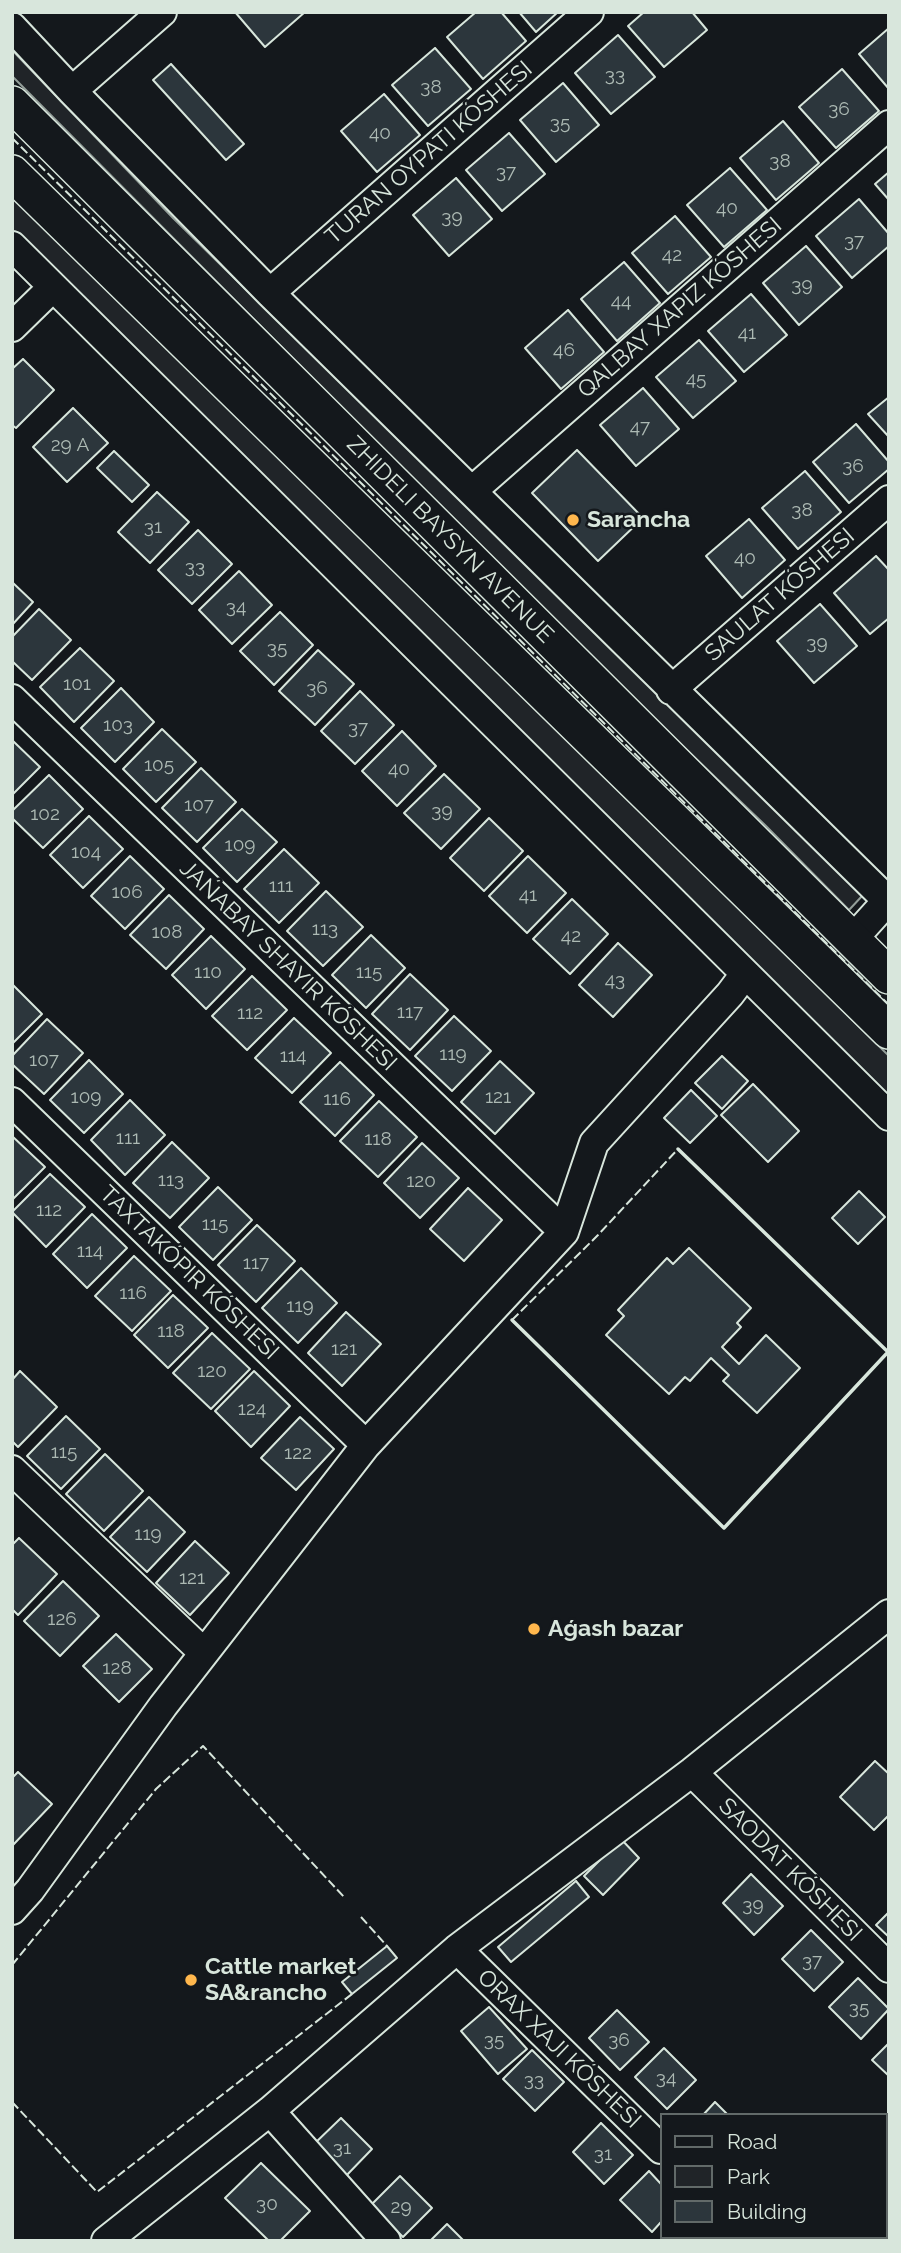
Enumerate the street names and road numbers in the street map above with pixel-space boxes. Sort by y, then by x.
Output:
street label: TURAN OYPATI KÓSHESI [320,56,538,250]
street label: QALBAY XAPIZ KÓSHESI [572,212,788,404]
street label: ZHIDELI BAYSYN AVENUE [341,431,559,649]
street label: SAULAT KÓSHESI [700,523,860,667]
street label: JAŃABAY SHAYIR KÓSHESI [174,855,402,1077]
street label: TAXTAKÓPIR KÓSHESI [94,1180,284,1366]
street label: SAODAT KÓSHESI [713,1793,867,1947]
street label: ORAX XAJI KÓSHESI [472,1964,646,2134]

